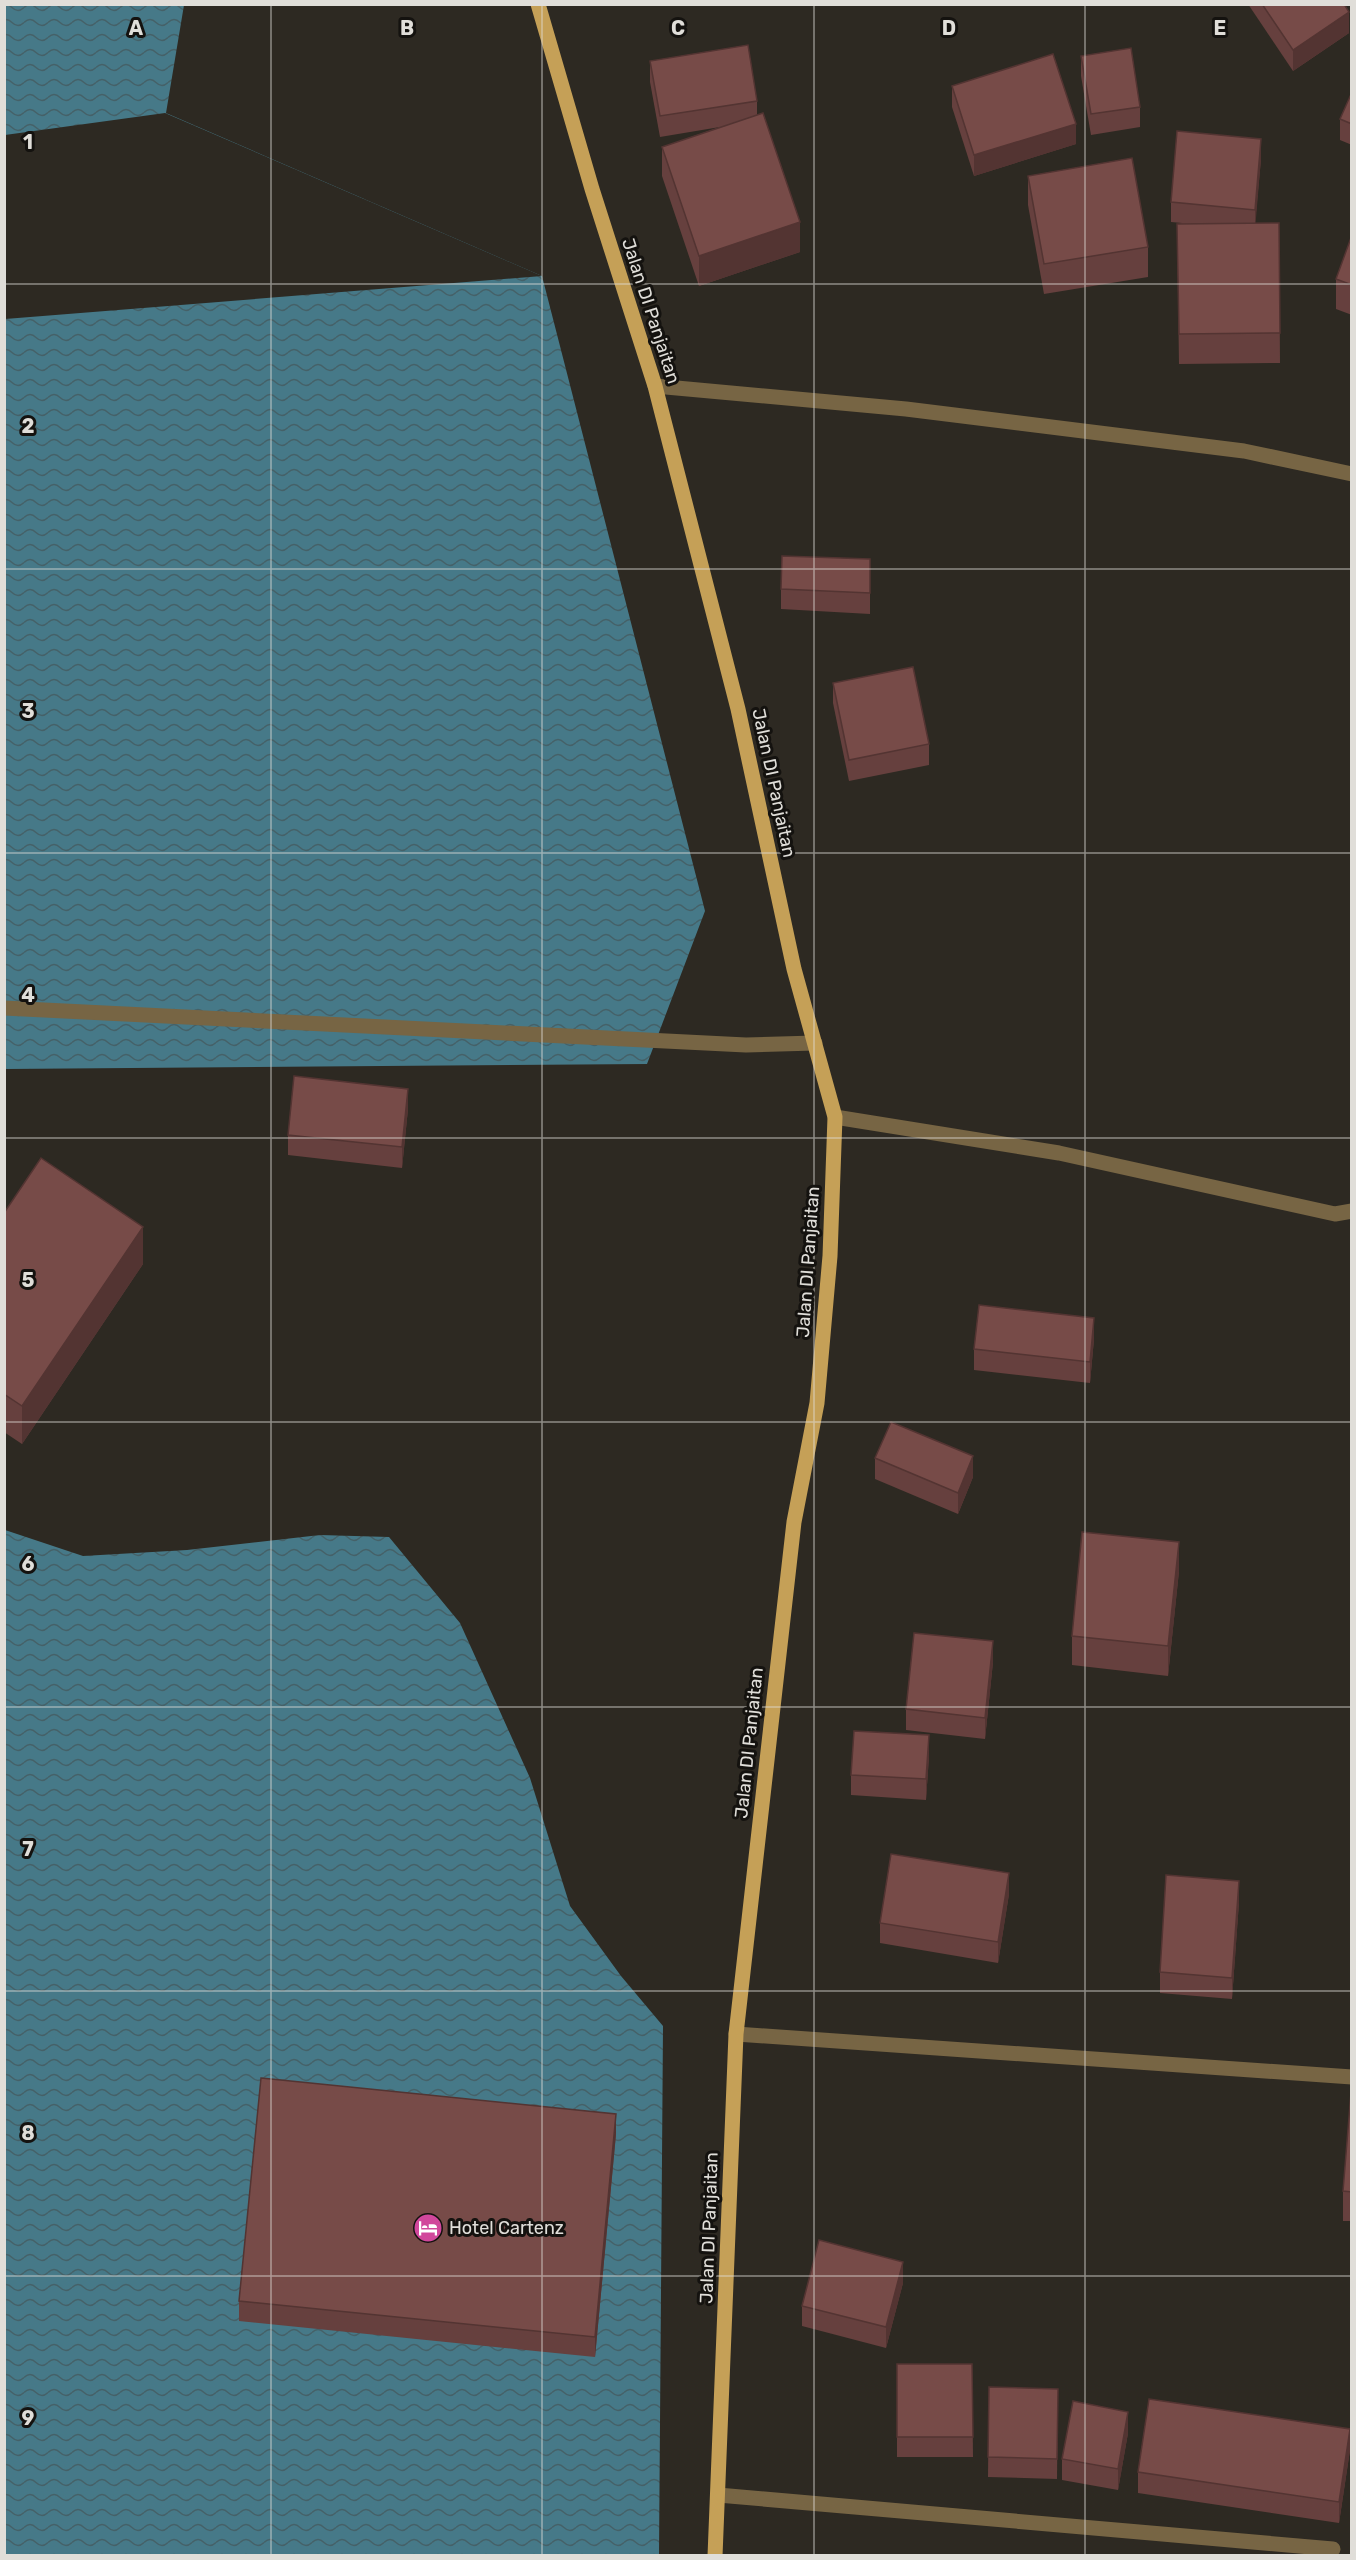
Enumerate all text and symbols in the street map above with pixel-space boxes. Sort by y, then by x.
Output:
text: A [129,16,144,40]
text: B [400,16,414,40]
text: C [671,16,685,40]
text: D [942,16,956,40]
text: E [1214,16,1226,40]
text: 1 [23,130,33,154]
street label: Jalan DI Panjaitan [617,236,685,386]
text: 2 [22,414,35,438]
text: 3 [21,699,35,723]
street label: Jalan DI Panjaitan [747,707,801,859]
text: 4 [21,983,35,1007]
street label: Jalan DI Panjaitan [792,1186,824,1338]
text: 5 [22,1268,35,1292]
text: 6 [21,1552,35,1576]
street label: Jalan DI Panjaitan [730,1666,768,1820]
text: 7 [22,1837,34,1861]
text: 8 [21,2121,35,2145]
street label: Jalan DI Panjaitan [695,2152,723,2304]
hotel icon: Hotel Cartenz [412,2212,444,2244]
place label: Hotel Cartenz [449,2217,564,2239]
text: 9 [22,2406,35,2430]

